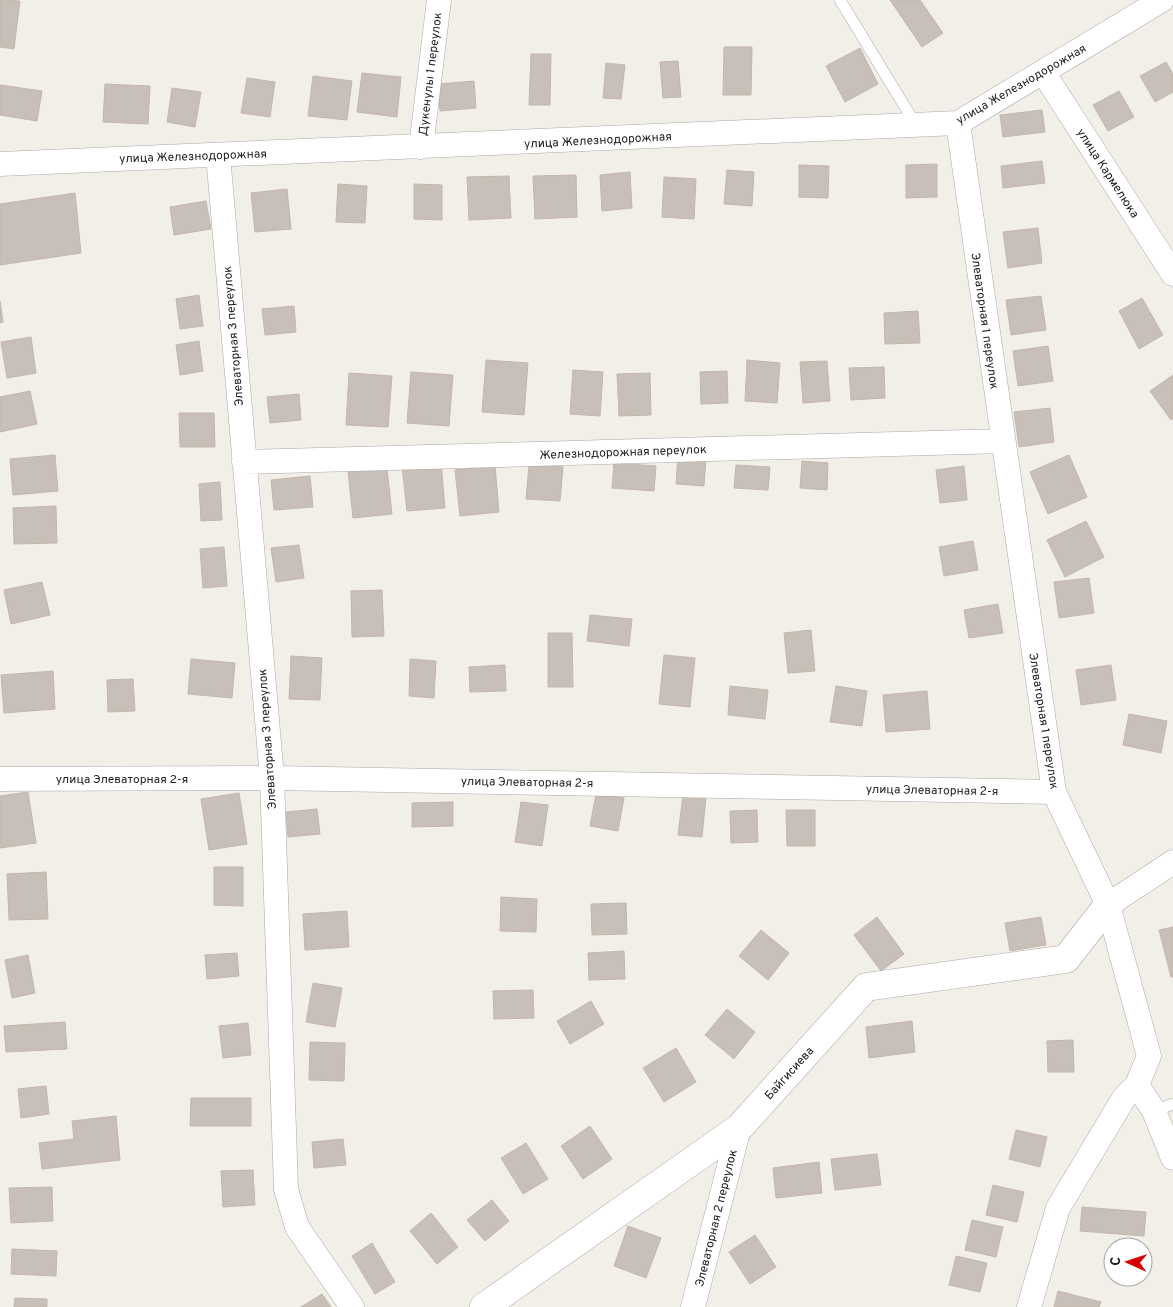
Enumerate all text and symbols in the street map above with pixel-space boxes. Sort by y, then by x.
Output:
street label: Дукенулы 1 переулок [415,11,447,137]
street label: улица Железнодорожная [953,41,1090,129]
street label: улица Кармелюка [1072,126,1142,221]
street label: улица Железнодорожная [524,129,672,153]
street label: улица Железнодорожная [119,146,267,168]
street label: Элеваторная 1 переулок [966,252,1002,391]
street label: Элеваторная 3 переулок [220,265,248,407]
street label: Железнодорожная переулок [539,442,707,464]
street label: Элеваторная 1 переулок [1024,652,1062,791]
street label: Элеваторная 3 переулок [255,668,281,810]
street label: улица Элеваторная 2-я [56,772,188,788]
street label: улица Элеваторная 2-я [461,774,593,792]
street label: улица Элеваторная 2-я [866,782,998,800]
street label: Байгисиева [762,1044,818,1104]
street label: Элеваторная 2 переулок [692,1148,742,1288]
north arrow [1103,1237,1153,1287]
text: С [1108,1256,1125,1266]

